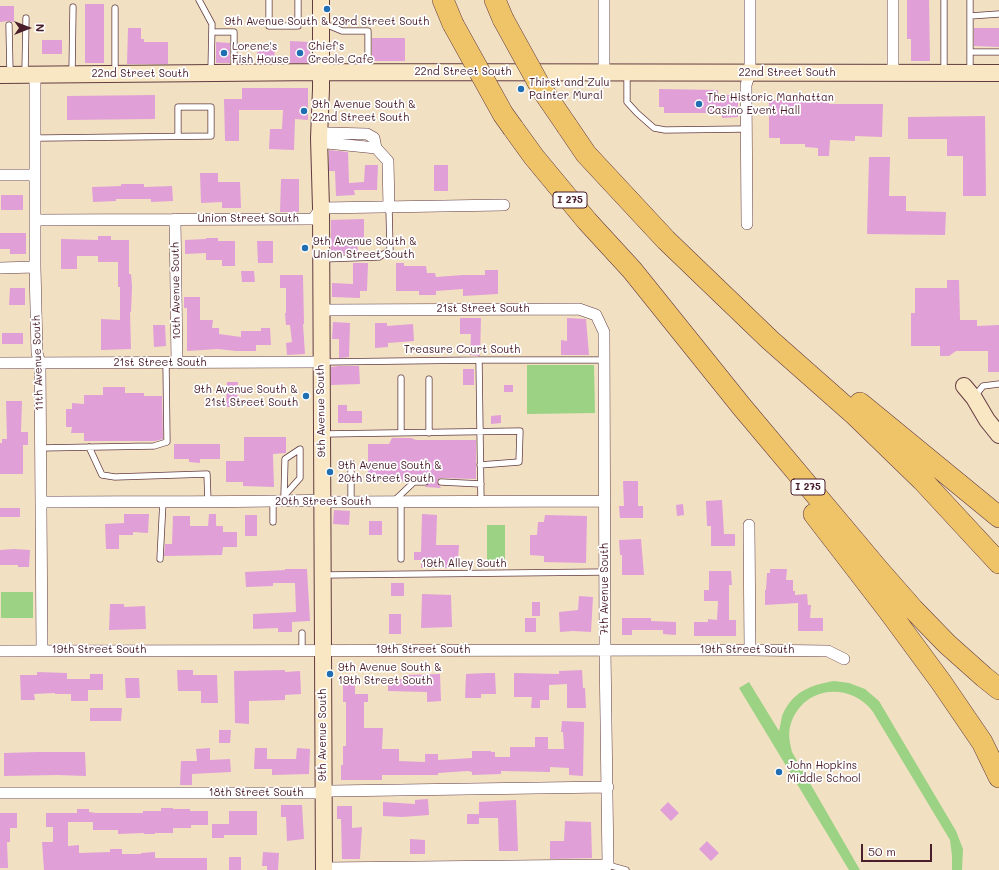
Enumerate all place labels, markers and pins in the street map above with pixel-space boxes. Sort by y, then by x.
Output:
marker: 9th Avenue South & 23rd Street South [322,4,332,14]
place label: 9th Avenue South & 23rd Street South [225,15,429,29]
place label: Lorene's Fish House [232,40,289,66]
place label: Chief's Creole Cafe [308,40,374,66]
marker: Lorene's Fish House [219,48,229,58]
marker: Chief's Creole Cafe [295,48,305,58]
place label: Thirst and Zulu Painter Mural [529,76,610,102]
marker: Thirst and Zulu Painter Mural [516,84,526,94]
place label: The Historic Manhattan Casino Event Hall [707,91,834,117]
place label: 9th Avenue South & 22nd Street South [312,98,416,124]
marker: The Historic Manhattan Casino Event Hall [694,99,704,109]
marker: 9th Avenue South & 22nd Street South [299,106,309,116]
place label: 9th Avenue South & Union Street South [313,235,417,261]
marker: 9th Avenue South & Union Street South [300,243,310,253]
place label: 9th Avenue South & 21st Street South [194,383,298,409]
marker: 9th Avenue South & 21st Street South [301,391,311,401]
place label: 9th Avenue South & 20th Street South [338,459,442,485]
marker: 9th Avenue South & 20th Street South [325,467,335,477]
place label: 9th Avenue South & 19th Street South [338,661,442,687]
marker: 9th Avenue South & 19th Street South [325,669,335,679]
place label: John Hopkins Middle School [787,759,861,785]
marker: John Hopkins Middle School [774,767,784,777]

